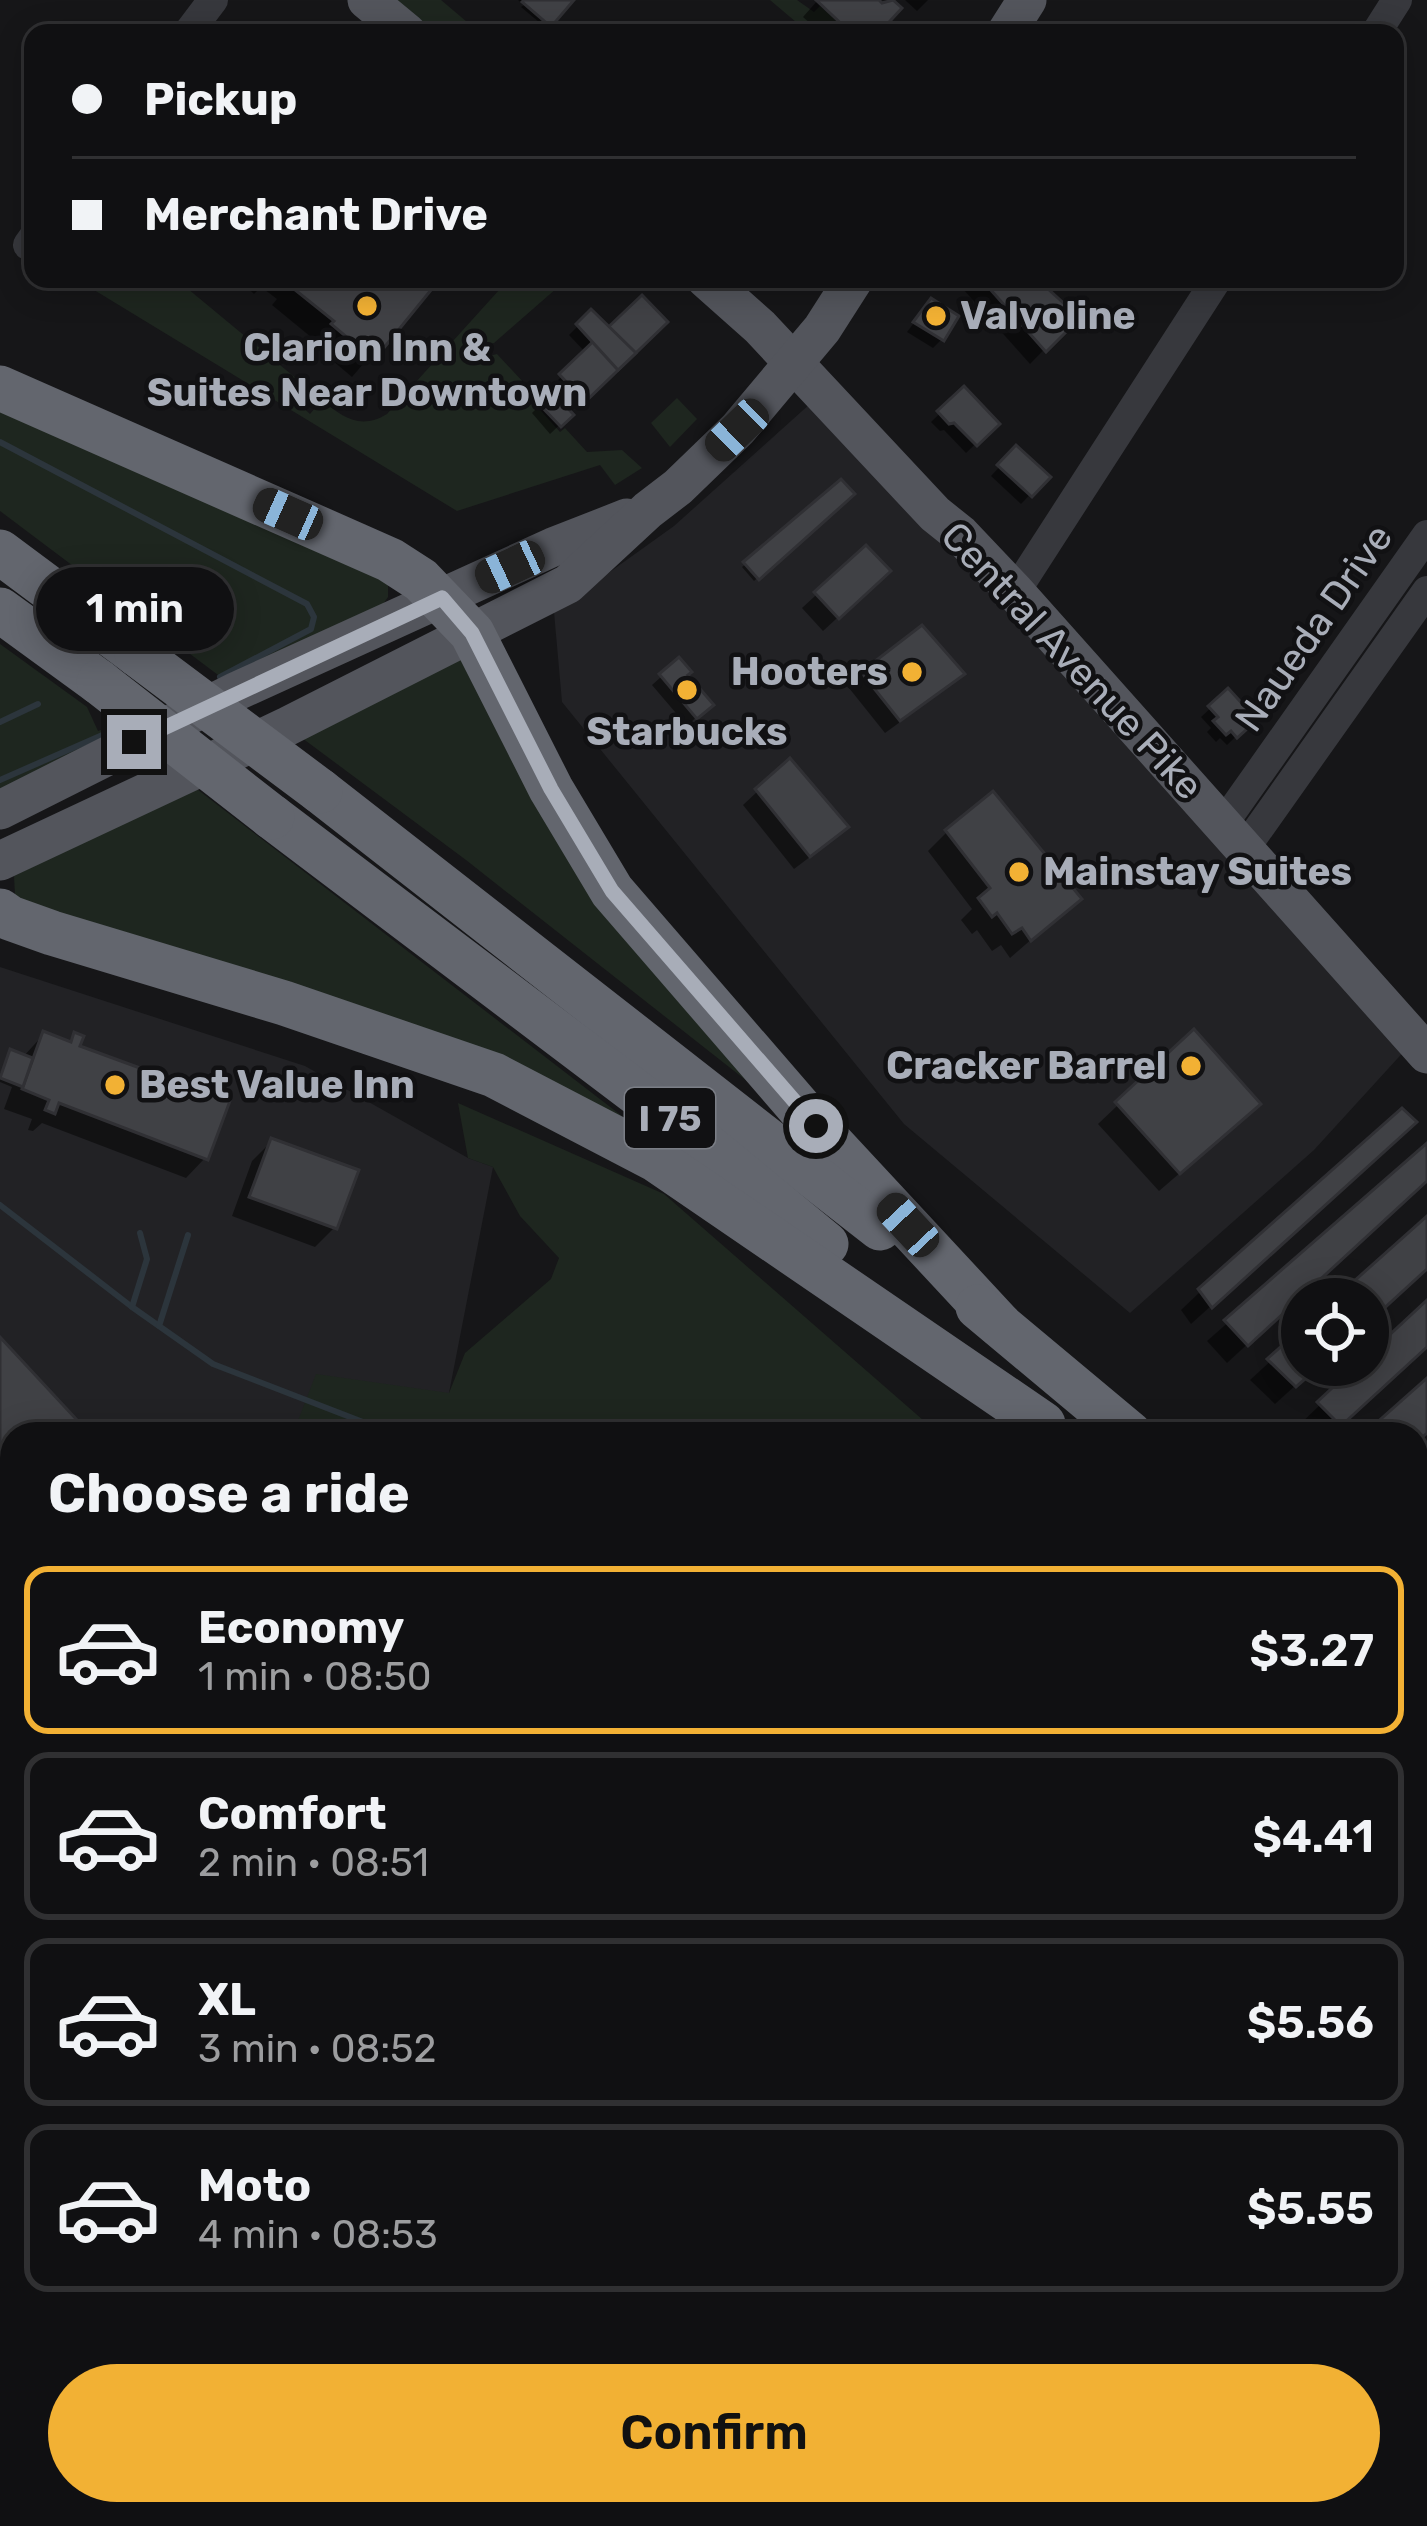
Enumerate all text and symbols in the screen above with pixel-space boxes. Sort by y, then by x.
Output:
text: Pickup [144,73,297,126]
text: Merchant Drive [144,188,488,241]
marker: Clarion Inn & Suites Near Downtown [354,293,380,319]
place label: Valvoline [960,293,1136,339]
marker: Valvoline [923,303,949,329]
place label: Clarion Inn & Suites Near Downtown [147,325,587,416]
car [699,392,775,468]
car [248,483,328,545]
street label: Central Avenue Pike [932,513,1212,809]
street label: Naueda Drive [1226,516,1402,740]
car [470,535,550,599]
callout: 1 min [35,568,233,652]
text: 1 min [86,586,184,632]
place label: Hooters [731,649,888,695]
marker: Hooters [899,659,925,685]
marker: Starbucks [674,677,700,703]
place label: Starbucks [586,709,788,755]
route end [107,715,161,769]
place label: Mainstay Suites [1043,849,1352,895]
marker: Mainstay Suites [1006,859,1032,885]
place label: Cracker Barrel [886,1043,1167,1089]
marker: Cracker Barrel [1178,1053,1204,1079]
place label: Best Value Inn [139,1062,415,1108]
marker: Best Value Inn [102,1072,128,1098]
road number: I 75 [625,1088,715,1148]
route start [789,1099,843,1153]
car [870,1186,946,1264]
map controls [1281,1278,1389,1386]
button: locate [1281,1278,1389,1386]
text: Choose a ride [48,1462,410,1526]
icon: car [54,1596,162,1704]
text: Economy [198,1601,404,1654]
text: $3.27 [1249,1624,1374,1677]
text: 1 min · 08:50 [198,1654,431,1700]
icon: car [54,1782,162,1890]
text: Comfort [198,1787,387,1840]
text: $4.41 [1252,1810,1374,1863]
text: 2 min · 08:51 [198,1840,429,1886]
icon: car [54,1968,162,2076]
text: XL [198,1973,256,2026]
text: $5.56 [1247,1996,1374,2049]
text: 3 min · 08:52 [198,2026,436,2072]
icon: car [54,2154,162,2262]
text: Moto [198,2159,311,2212]
text: $5.55 [1247,2182,1374,2235]
text: 4 min · 08:53 [198,2212,438,2258]
button: Confirm [48,2364,1380,2502]

